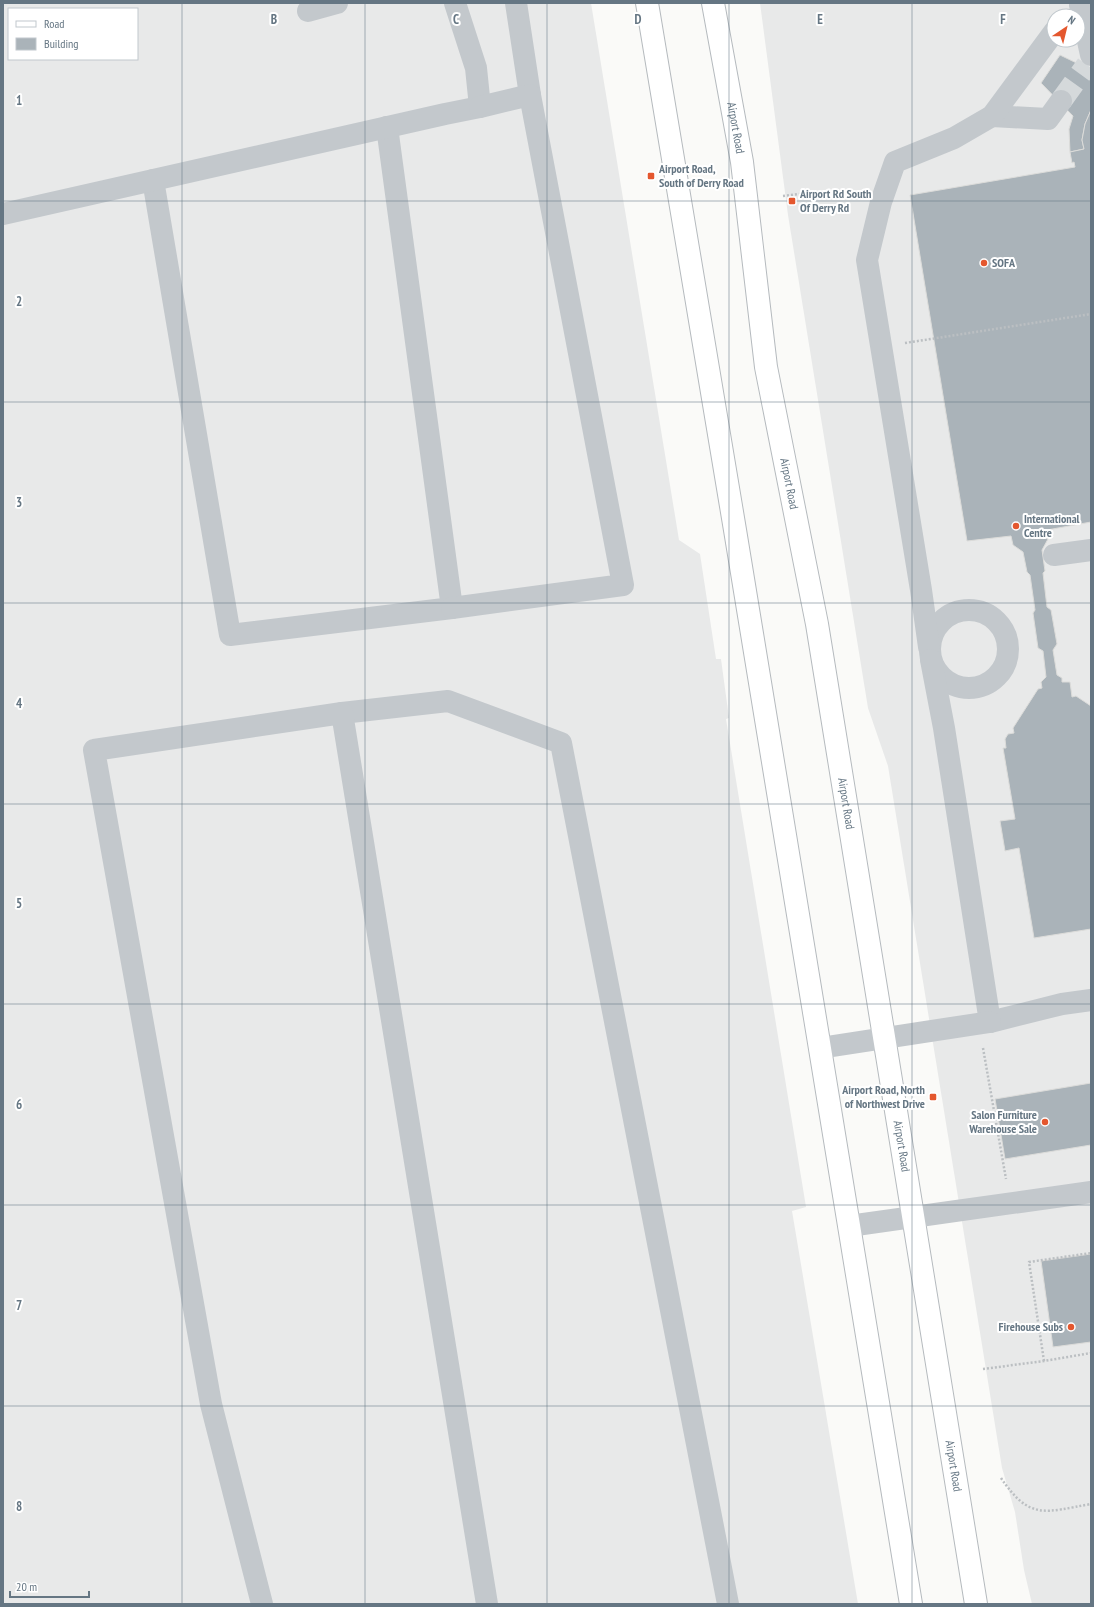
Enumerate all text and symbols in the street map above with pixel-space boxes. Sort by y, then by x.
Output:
legend [8,8,138,60]
north arrow [1046,8,1086,48]
text: B [271,11,277,28]
text: C [453,11,459,28]
text: D [635,11,642,28]
text: E [817,11,823,28]
text: F [1000,11,1006,28]
text: N [1065,12,1078,27]
text: Road [44,16,64,31]
text: Building [44,36,79,51]
text: 1 [16,92,22,109]
street label: Airport Road [724,101,748,155]
place label: Airport Road, South of Derry Road [658,161,744,190]
marker: Airport Road, South of Derry Road [646,171,656,181]
place label: Airport Rd South Of Derry Rd [799,186,871,215]
marker: Airport Rd South Of Derry Rd [787,196,797,206]
place label: SOFA [992,255,1016,270]
marker: SOFA [979,258,989,268]
text: 2 [16,293,22,310]
street label: Airport Road [777,457,802,511]
text: 3 [16,494,22,511]
place label: International Centre [1024,511,1080,540]
marker: International Centre [1011,521,1021,531]
text: 4 [16,695,23,712]
street label: Airport Road [835,777,858,830]
text: 5 [16,895,22,912]
place label: Airport Road, North of Northwest Drive [841,1082,925,1111]
marker: Airport Road, North of Northwest Drive [928,1092,938,1102]
text: 6 [16,1096,22,1113]
place label: Salon Furniture Warehouse Sale [968,1107,1037,1136]
marker: Salon Furniture Warehouse Sale [1040,1117,1050,1127]
street label: Airport Road [891,1119,914,1173]
text: 7 [16,1297,22,1314]
place label: Firehouse Subs [999,1319,1063,1334]
marker: Firehouse Subs [1066,1322,1076,1332]
street label: Airport Road [943,1439,966,1493]
text: 8 [16,1498,22,1515]
scale bar [10,1573,89,1599]
text: 20 m [16,1579,37,1594]

